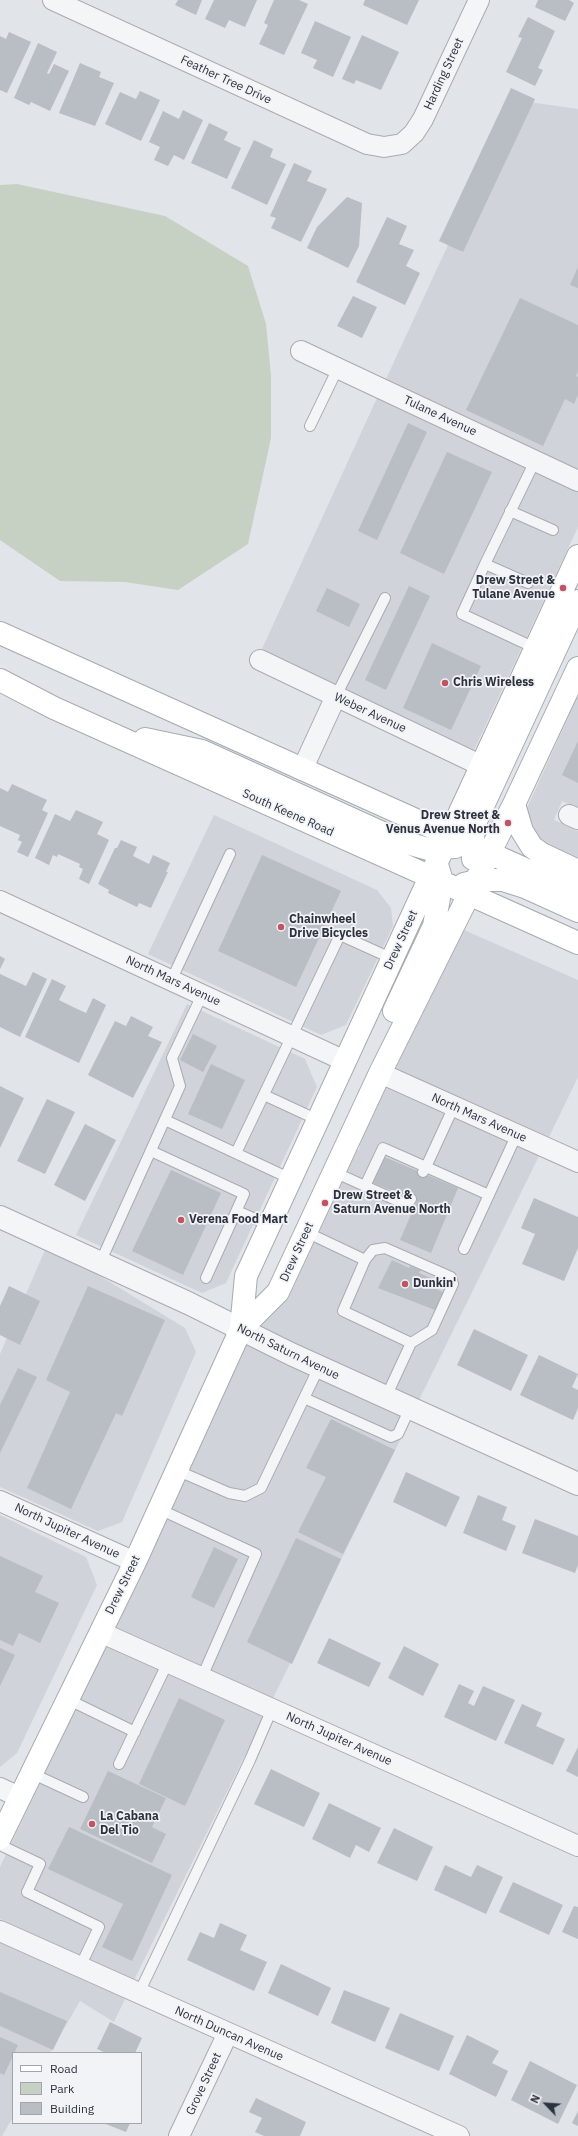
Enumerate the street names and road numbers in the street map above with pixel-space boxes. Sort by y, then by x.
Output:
street label: Harding Street [421,36,467,112]
street label: Feather Tree Drive [178,53,274,107]
street label: Tulane Avenue [401,393,479,439]
street label: Weber Avenue [332,690,408,736]
street label: South Keene Road [240,786,336,840]
street label: Drew Street [381,908,421,972]
street label: North Mars Avenue [123,953,223,1009]
street label: North Mars Avenue [429,1091,529,1145]
street label: Drew Street [277,1220,317,1284]
street label: North Saturn Avenue [234,1321,342,1383]
street label: North Jupiter Avenue [12,1500,122,1562]
street label: Drew Street [103,1553,143,1617]
street label: North Jupiter Avenue [284,1709,394,1769]
street label: North Duncan Avenue [172,2004,286,2064]
street label: Grove Street [183,2050,225,2118]

